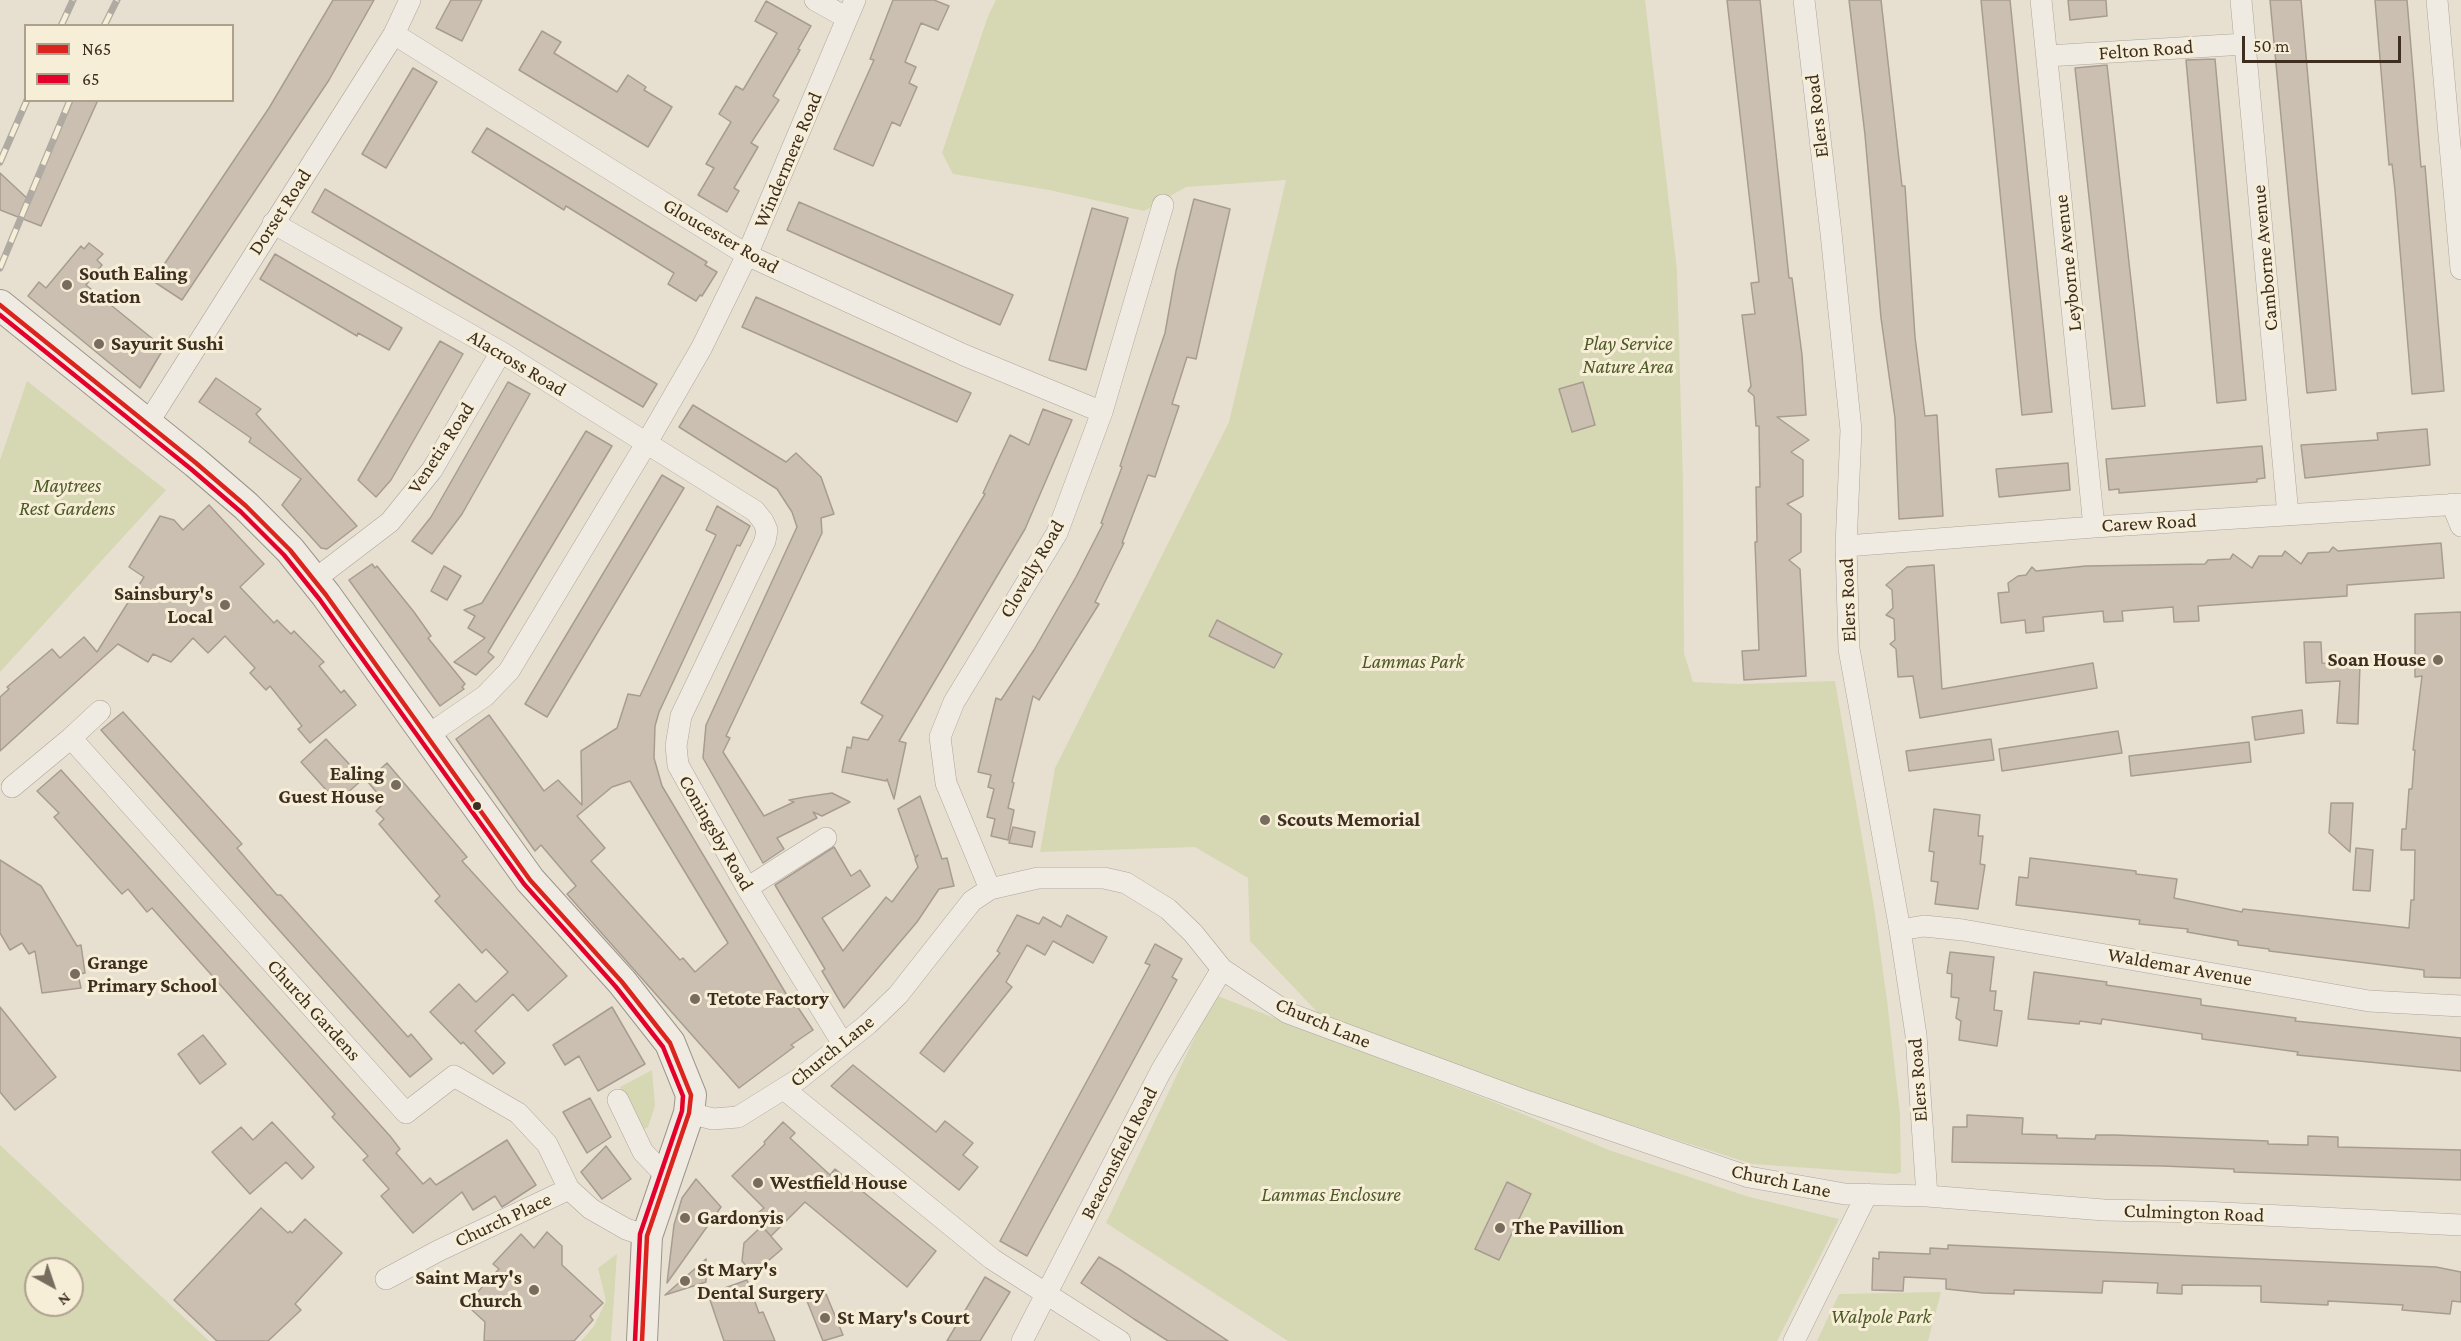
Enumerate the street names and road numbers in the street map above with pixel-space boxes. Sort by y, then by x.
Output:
street label: Felton Road [2098,35,2194,65]
street label: Elers Road [1800,73,1834,159]
street label: Windermere Road [749,89,827,231]
street label: Dorset Road [243,164,317,260]
street label: Camborne Avenue [2247,184,2283,332]
street label: Gloucester Road [659,193,783,279]
street label: Leyborne Avenue [2049,193,2087,333]
street label: Alacross Road [463,324,571,402]
street label: Venetia Road [403,398,479,498]
street label: Carew Road [2101,509,2197,537]
street label: Clovelly Road [994,516,1070,622]
street label: Elers Road [1835,558,1861,642]
street label: Coningsby Road [673,771,759,895]
street label: Waldemar Avenue [2106,942,2254,992]
street label: Church Gardens [262,954,366,1066]
street label: Church Lane [1272,992,1374,1054]
street label: Church Lane [785,1010,879,1092]
street label: Elers Road [1903,1037,1933,1123]
street label: Beaconsfield Road [1075,1083,1163,1223]
street label: Church Lane [1729,1159,1833,1203]
street label: Church Place [451,1187,555,1253]
street label: Culmington Road [2123,1199,2265,1227]

